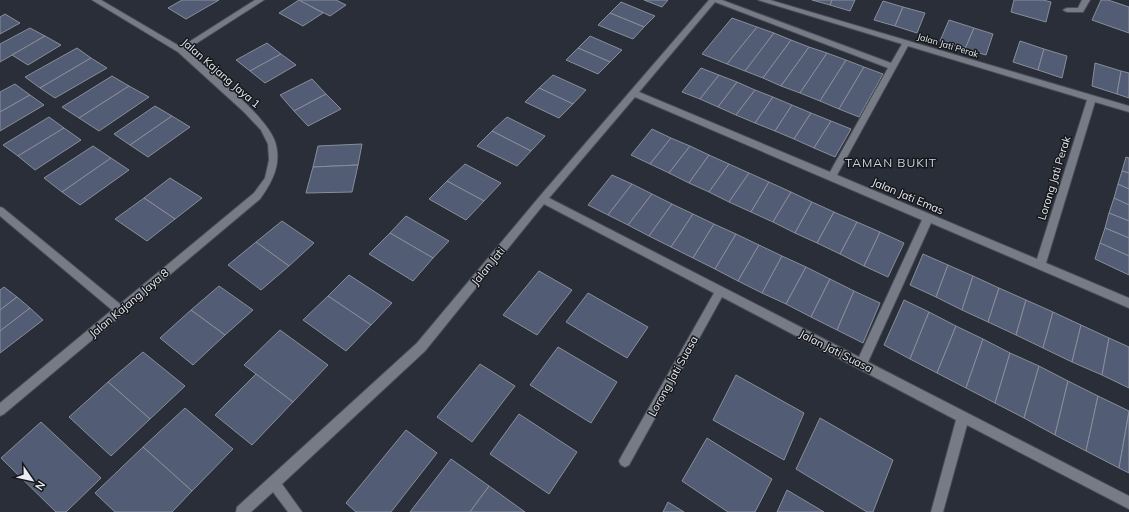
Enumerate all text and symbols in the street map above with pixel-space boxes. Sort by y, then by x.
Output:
street label: Jalan Jati Perak [916,30,980,60]
street label: Jalan Kajang Jaya 1 [179,35,263,111]
street label: Lorong Jati Perak [1035,134,1074,222]
district label: TAMAN BUKIT [845,155,937,170]
street label: Jalan Jati Emas [870,175,946,217]
street label: Jalan Jati [468,244,508,288]
street label: Jalan Kajang Jaya 8 [86,265,172,340]
street label: Jalan Jati Suasa [797,327,875,375]
street label: Lorong Jati Suasa [645,333,701,419]
north arrow [12,460,52,500]
text: N [32,478,48,493]

